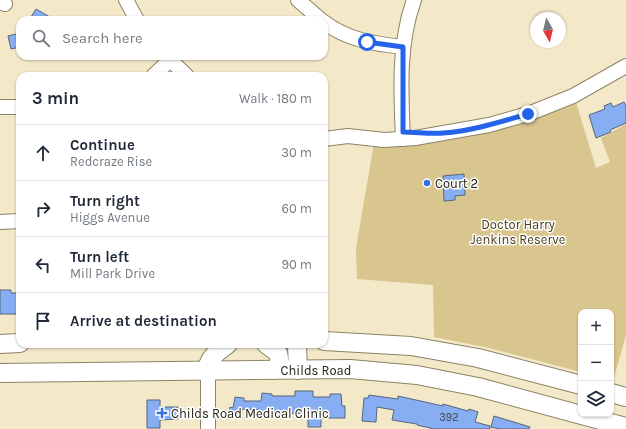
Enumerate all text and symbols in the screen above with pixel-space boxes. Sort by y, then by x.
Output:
north arrow [530,12,566,48]
search box [16,16,328,60]
icon: search [30,27,52,49]
text: Search here [62,29,143,47]
route start [358,33,376,51]
text: 3 min [32,88,79,108]
text: Walk · 180 m [239,91,312,106]
route end [519,105,537,123]
text: Continue [70,136,135,154]
icon: ahead [32,142,54,164]
text: 30 m [281,145,312,160]
text: Redcraze Rise [70,154,152,169]
place label: Court 2 [435,176,478,191]
marker: Court 2 [422,178,432,188]
text: Turn right [70,192,140,210]
icon: right [32,198,54,220]
text: 60 m [282,201,312,216]
text: Higgs Avenue [70,210,150,225]
park label: Doctor Harry Jenkins Reserve [471,217,566,247]
text: Turn left [70,248,129,266]
icon: left [32,254,54,276]
text: 90 m [281,257,312,272]
text: Mill Park Drive [70,266,155,281]
map controls [578,309,614,417]
button: + [578,309,614,345]
icon: arrive [32,310,54,332]
text: Arrive at destination [70,312,217,330]
button: − [578,345,614,381]
street label: Childs Road [281,363,351,378]
button: layers [578,381,614,417]
place label: Childs Road Medical Clinic [171,406,329,421]
marker: Childs Road Medical Clinic [156,407,168,419]
house number: 392 [439,411,459,424]

